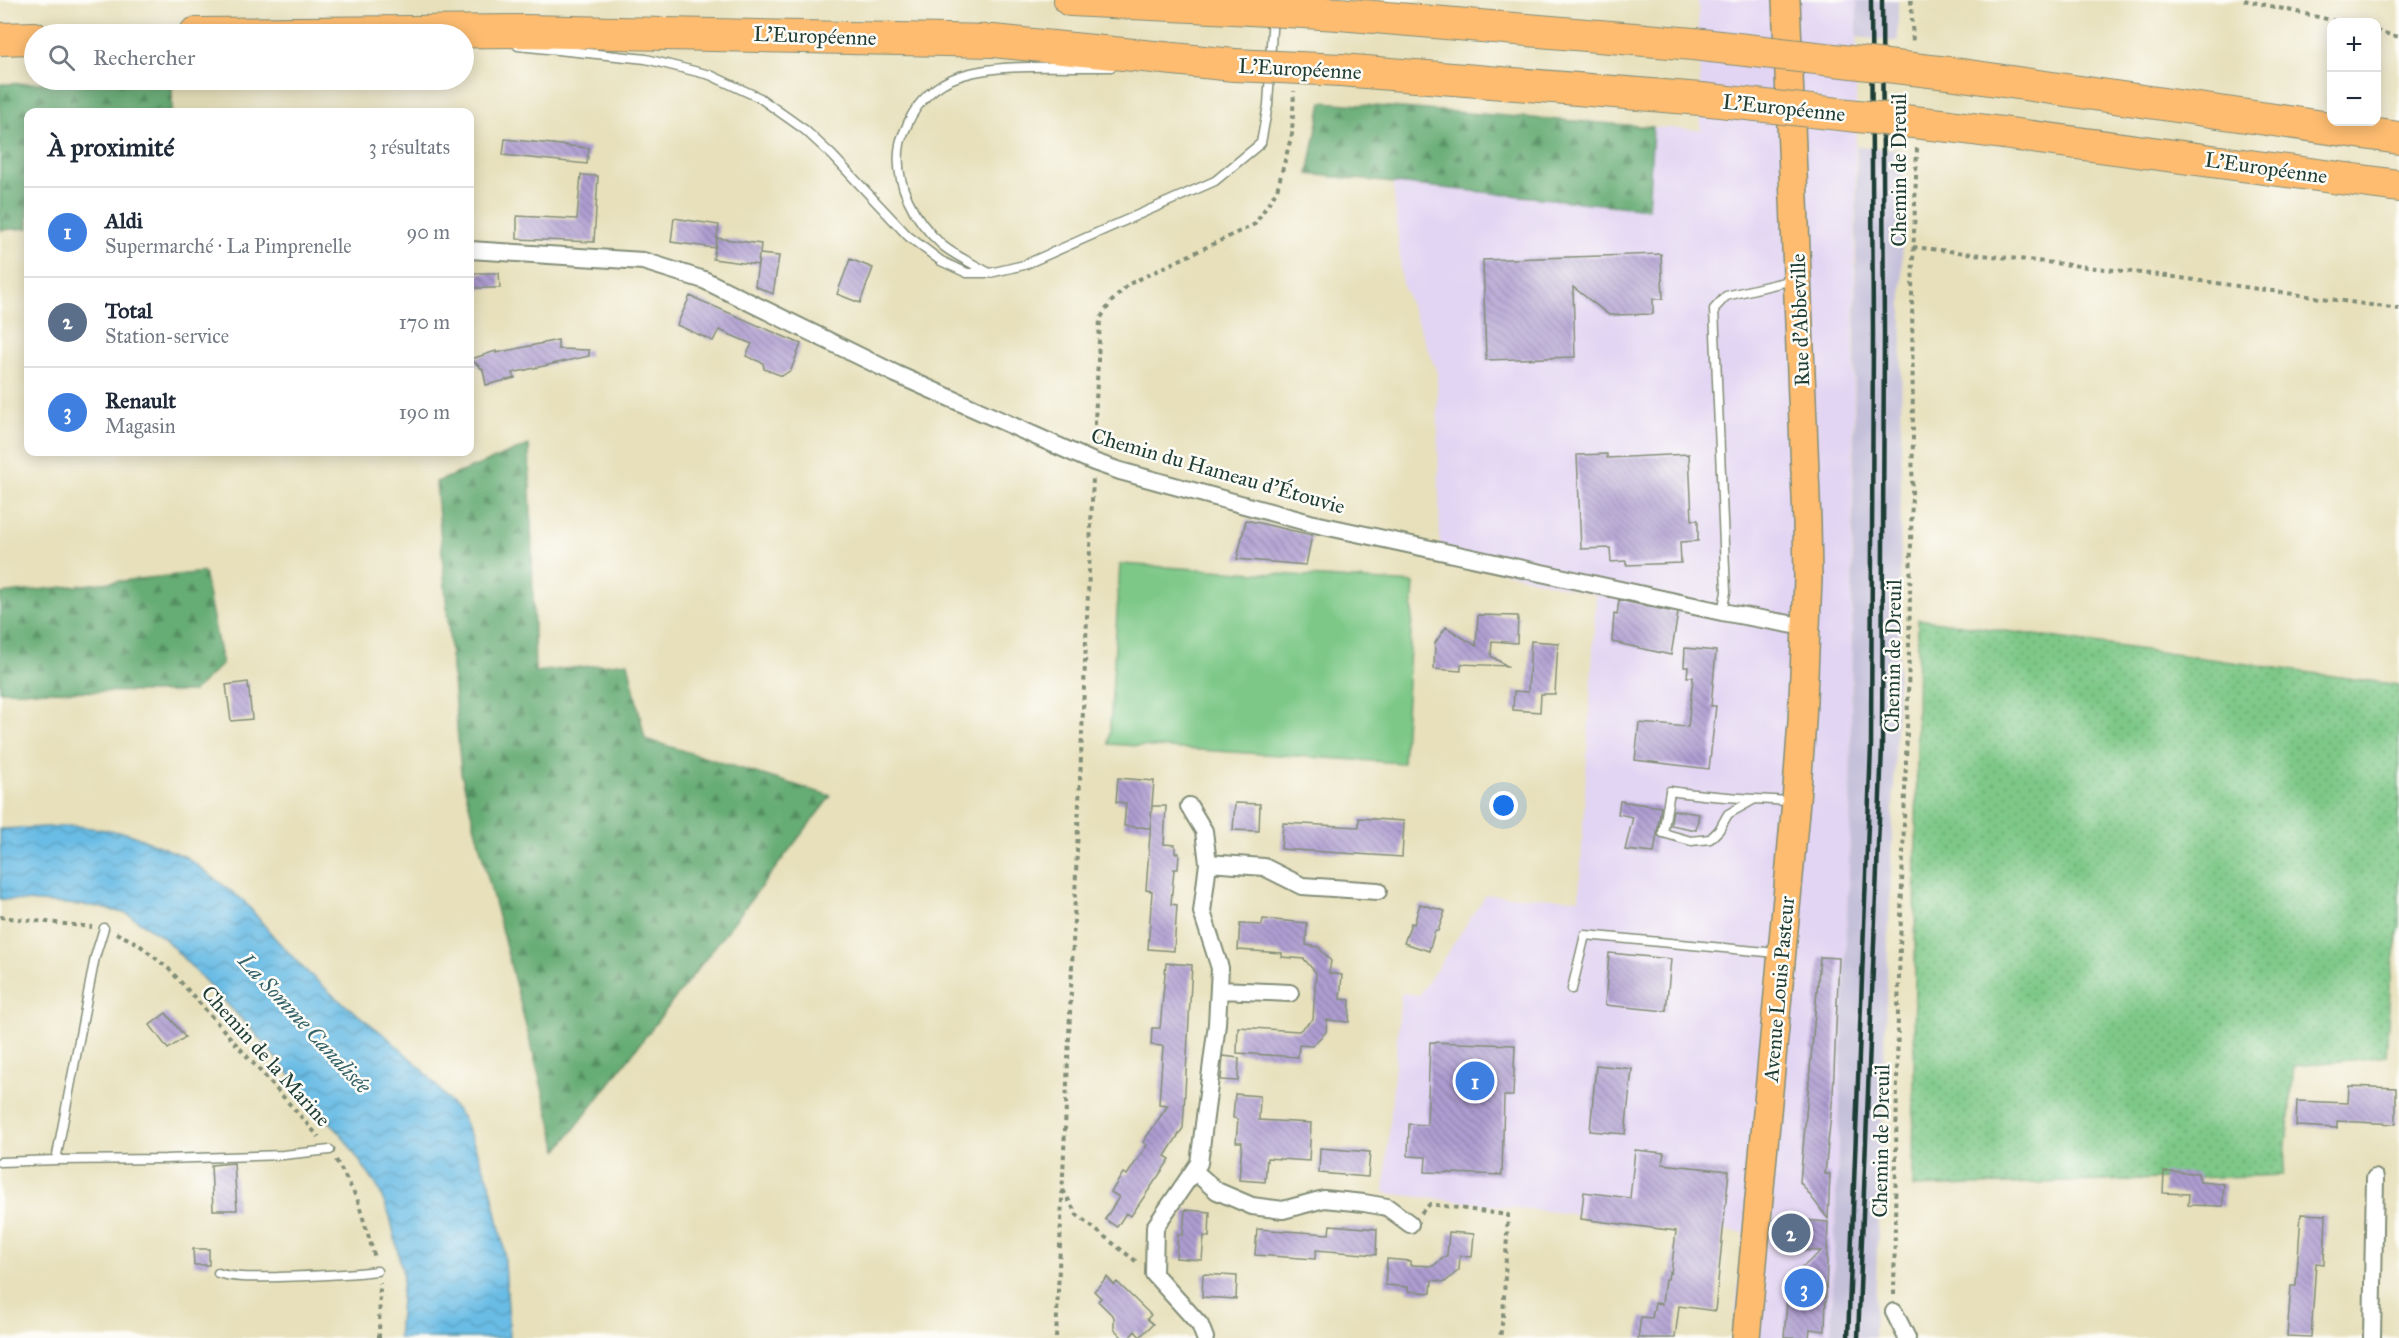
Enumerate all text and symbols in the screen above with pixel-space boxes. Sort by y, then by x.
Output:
map controls [2327,18,2381,126]
button: + [2327,18,2381,72]
street label: L'Européenne [753,21,877,51]
search box [24,24,474,90]
icon: search [45,41,78,74]
text: Rechercher [93,44,195,71]
street label: L'Européenne [1238,53,1362,85]
button: − [2327,72,2381,126]
street label: L'Européenne [1721,89,1847,127]
street label: Chemin de Dreuil [1886,93,1912,247]
text: À proximité [48,131,174,163]
text: 3 résultats [369,135,450,159]
street label: L'Européenne [2203,147,2329,189]
text: Aldi [105,207,143,234]
text: 1 [64,220,71,244]
text: 90 m [407,220,450,244]
text: Supermarché · La Pimprenelle [105,234,352,258]
street label: Rue d'Abbeville [1785,253,1815,387]
text: Total [105,297,153,324]
text: 2 [63,310,72,334]
text: 170 m [399,310,450,334]
text: Station-service [105,324,229,348]
text: Renault [105,387,176,414]
text: 3 [64,400,72,424]
text: 190 m [399,400,450,424]
text: Magasin [105,414,175,438]
street label: Chemin du Hameau d'Étouvie [1088,421,1348,520]
street label: Chemin de Dreuil [1879,579,1907,733]
your location [1489,791,1518,820]
street label: Avenue Louis Pasteur [1758,895,1800,1084]
water label: La Somme Canalisée [232,947,377,1100]
street label: Chemin de la Marine [196,980,336,1132]
pin: 1 [1456,1058,1494,1104]
street label: Chemin de Dreuil [1867,1064,1895,1218]
pin: 2 [1772,1210,1810,1256]
pin: 3 [1784,1266,1824,1310]

